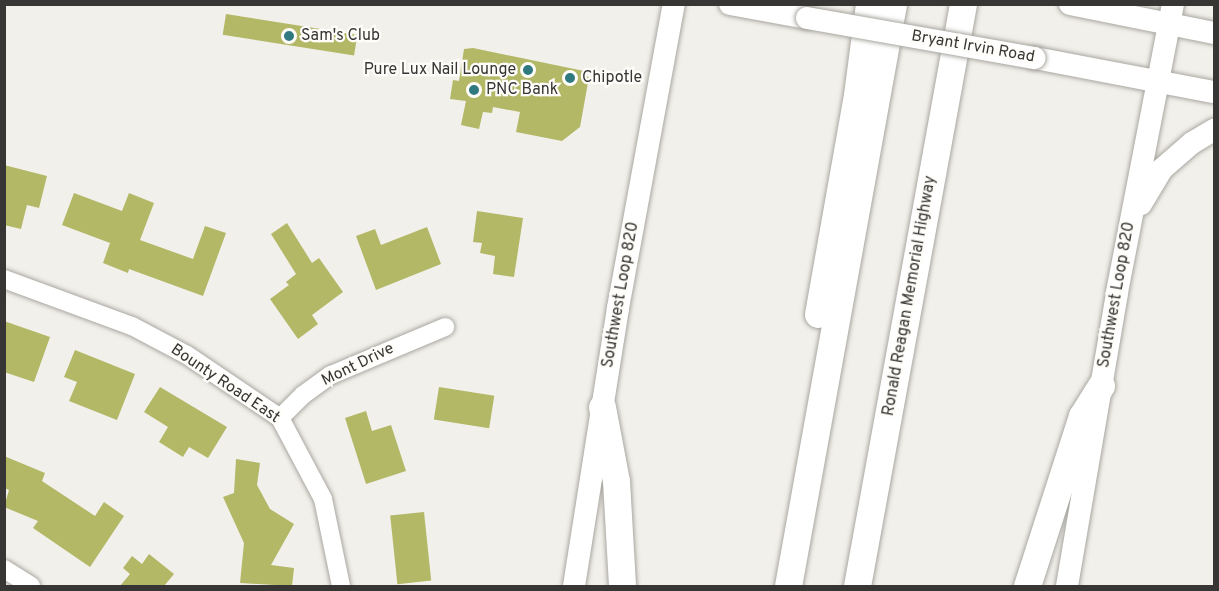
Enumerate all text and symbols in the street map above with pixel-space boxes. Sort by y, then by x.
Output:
place label: Sam's Club [301,26,380,46]
street label: Bryant Irvin Road [910,27,1036,67]
marker: Sam's Club [282,29,296,43]
place label: Pure Lux Nail Lounge [364,60,516,80]
marker: Pure Lux Nail Lounge [521,63,535,77]
place label: Chipotle [582,68,642,88]
marker: Chipotle [563,71,577,85]
place label: PNC Bank [486,80,558,100]
marker: PNC Bank [467,83,481,97]
street label: Ronald Reagan Memorial Highway [879,174,941,418]
street label: Southwest Loop 820 [599,220,643,370]
street label: Southwest Loop 820 [1095,220,1139,370]
street label: Mont Drive [319,339,397,391]
street label: Bounty Road East [167,340,283,428]

